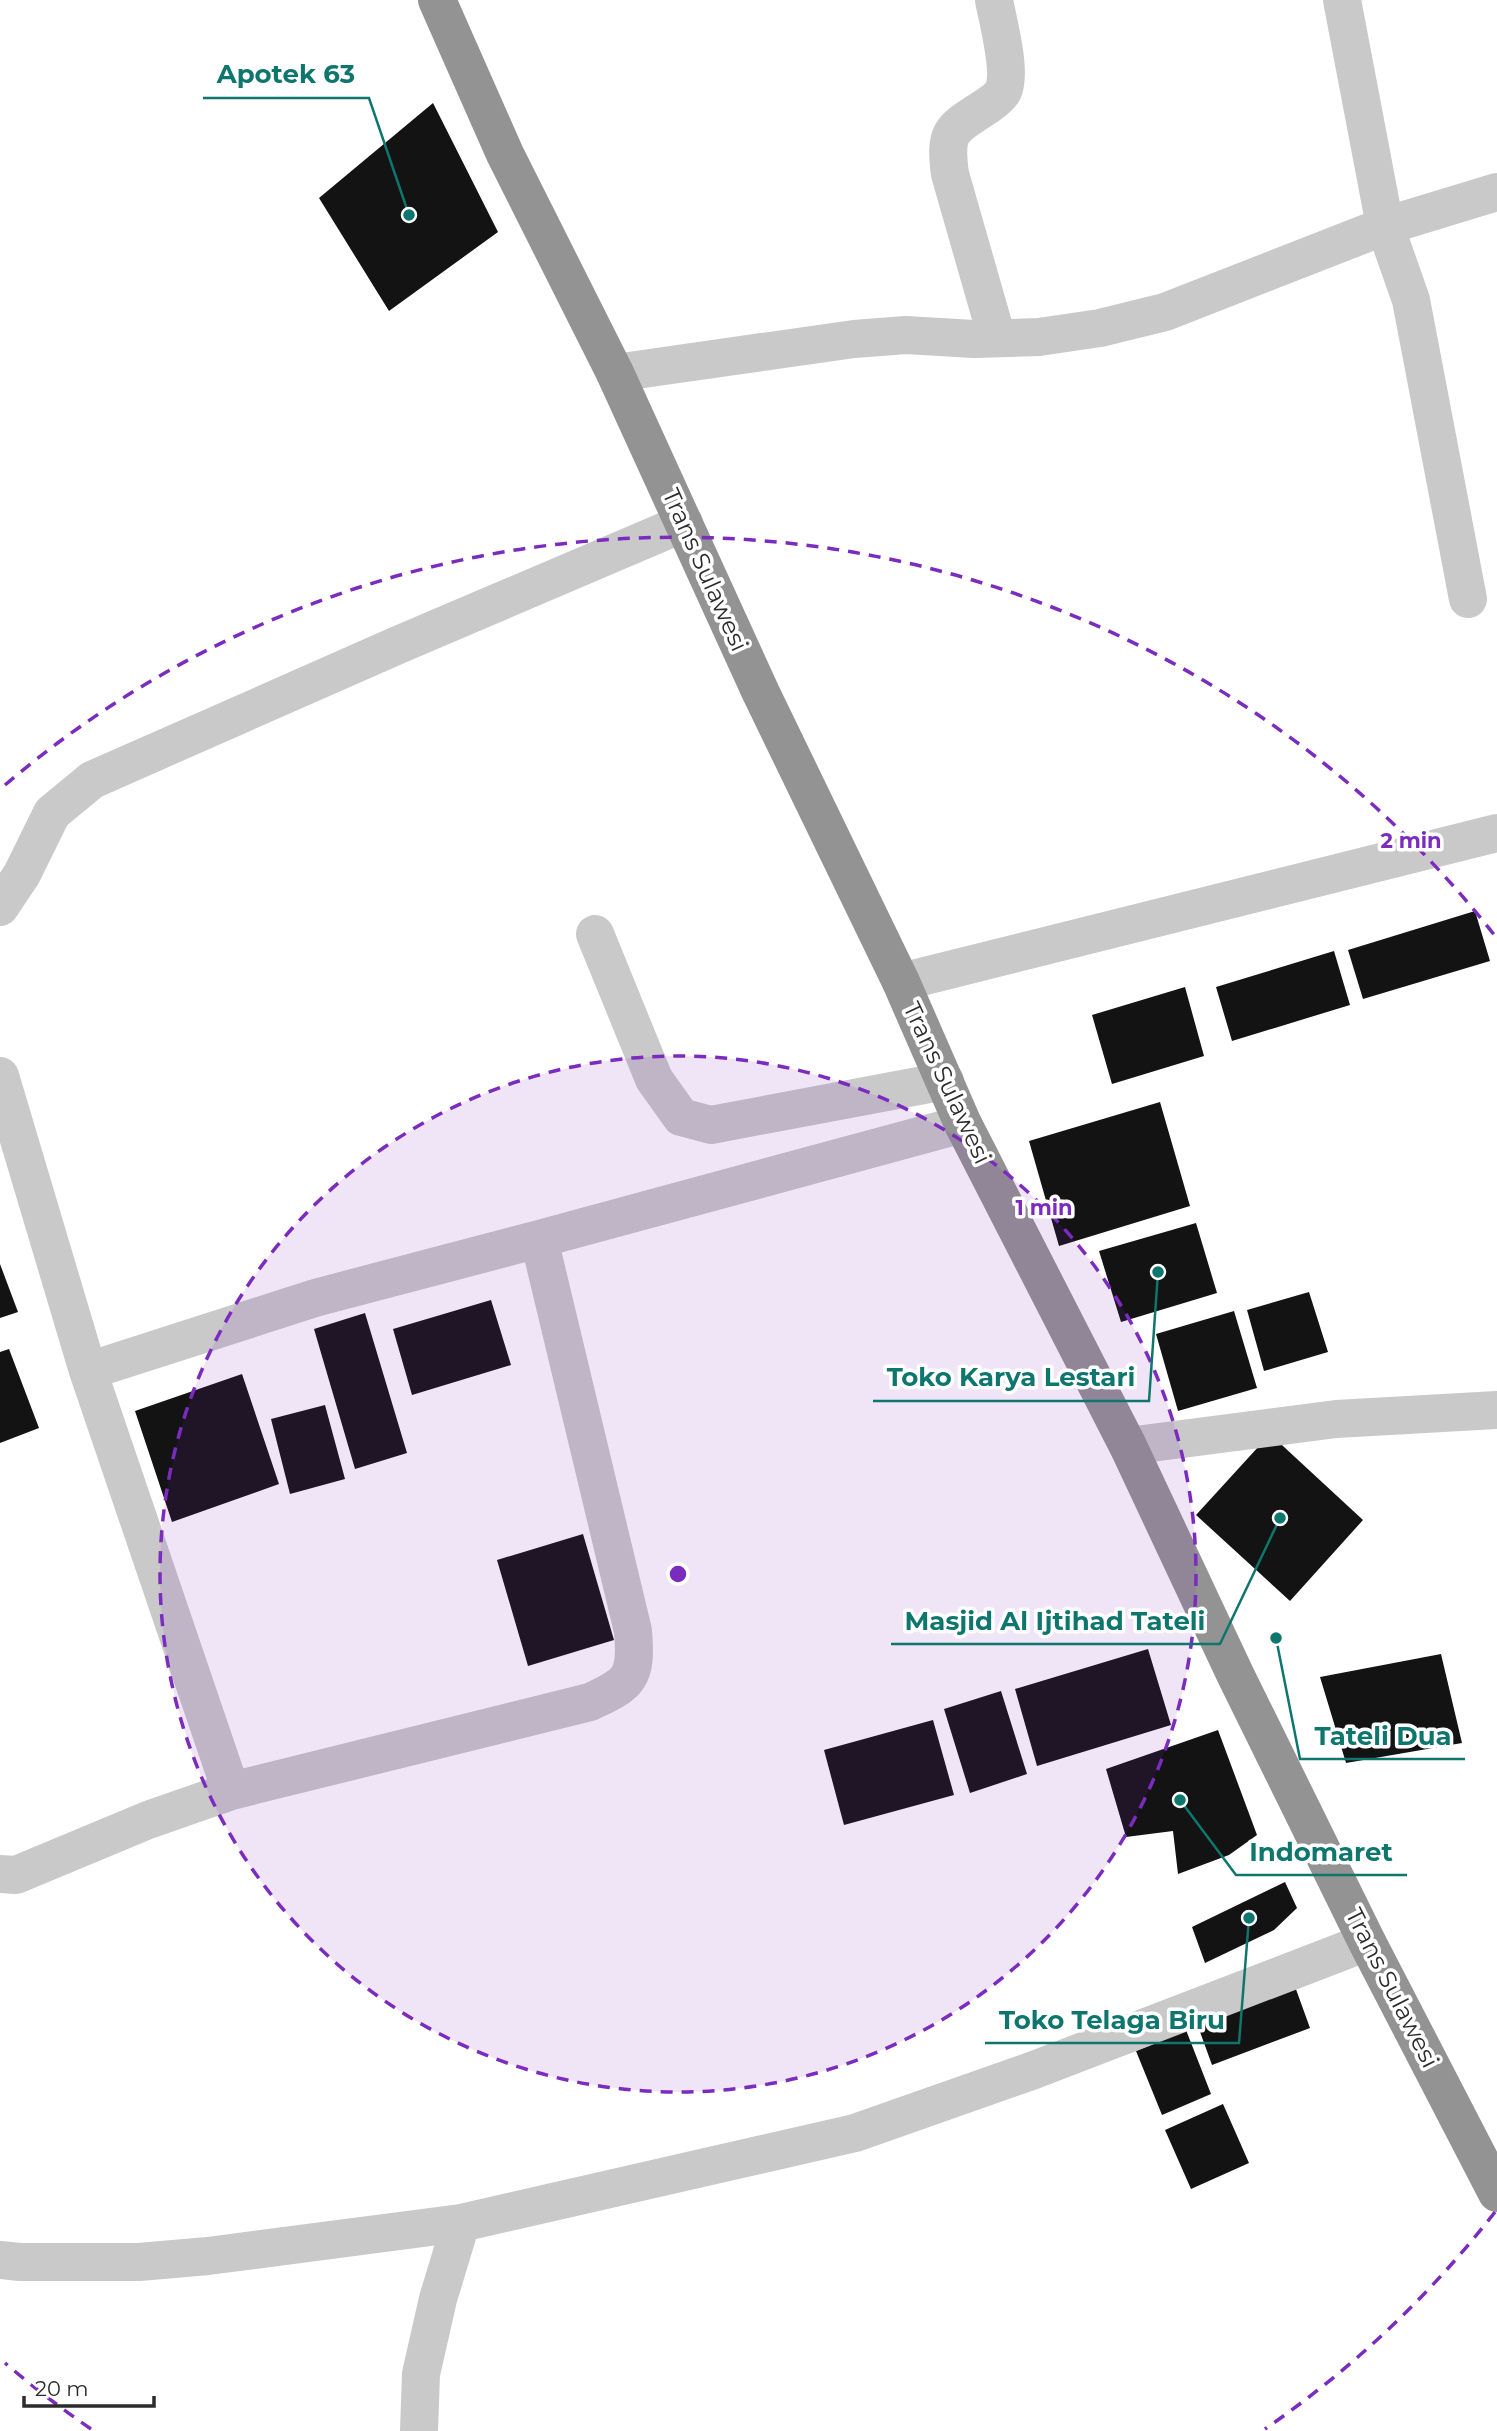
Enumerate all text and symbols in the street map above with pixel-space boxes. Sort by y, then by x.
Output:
callout: Apotek 63 [203,51,369,98]
text: Apotek 63 [216,58,355,90]
street label: Trans Sulawesi [657,484,754,656]
text: 2 min [1380,828,1442,853]
street label: Trans Sulawesi [897,997,998,1168]
text: 1 min [1015,1195,1073,1220]
callout: Toko Karya Lestari [873,1354,1149,1401]
text: Toko Karya Lestari [887,1361,1135,1393]
centre of rings [666,1562,690,1586]
callout: Masjid Al Ijtihad Tateli [891,1597,1220,1644]
text: Masjid Al Ijtihad Tateli [905,1605,1205,1637]
callout: Tateli Dua [1300,1712,1465,1759]
text: Tateli Dua [1314,1720,1452,1752]
callout: Indomaret [1236,1828,1407,1875]
text: Indomaret [1249,1836,1393,1868]
street label: Trans Sulawesi [1340,1903,1445,2072]
callout: Toko Telaga Biru [985,1996,1239,2043]
text: Toko Telaga Biru [999,2004,1225,2036]
scale bar [24,2364,154,2408]
text: 20 m [35,2376,89,2401]

